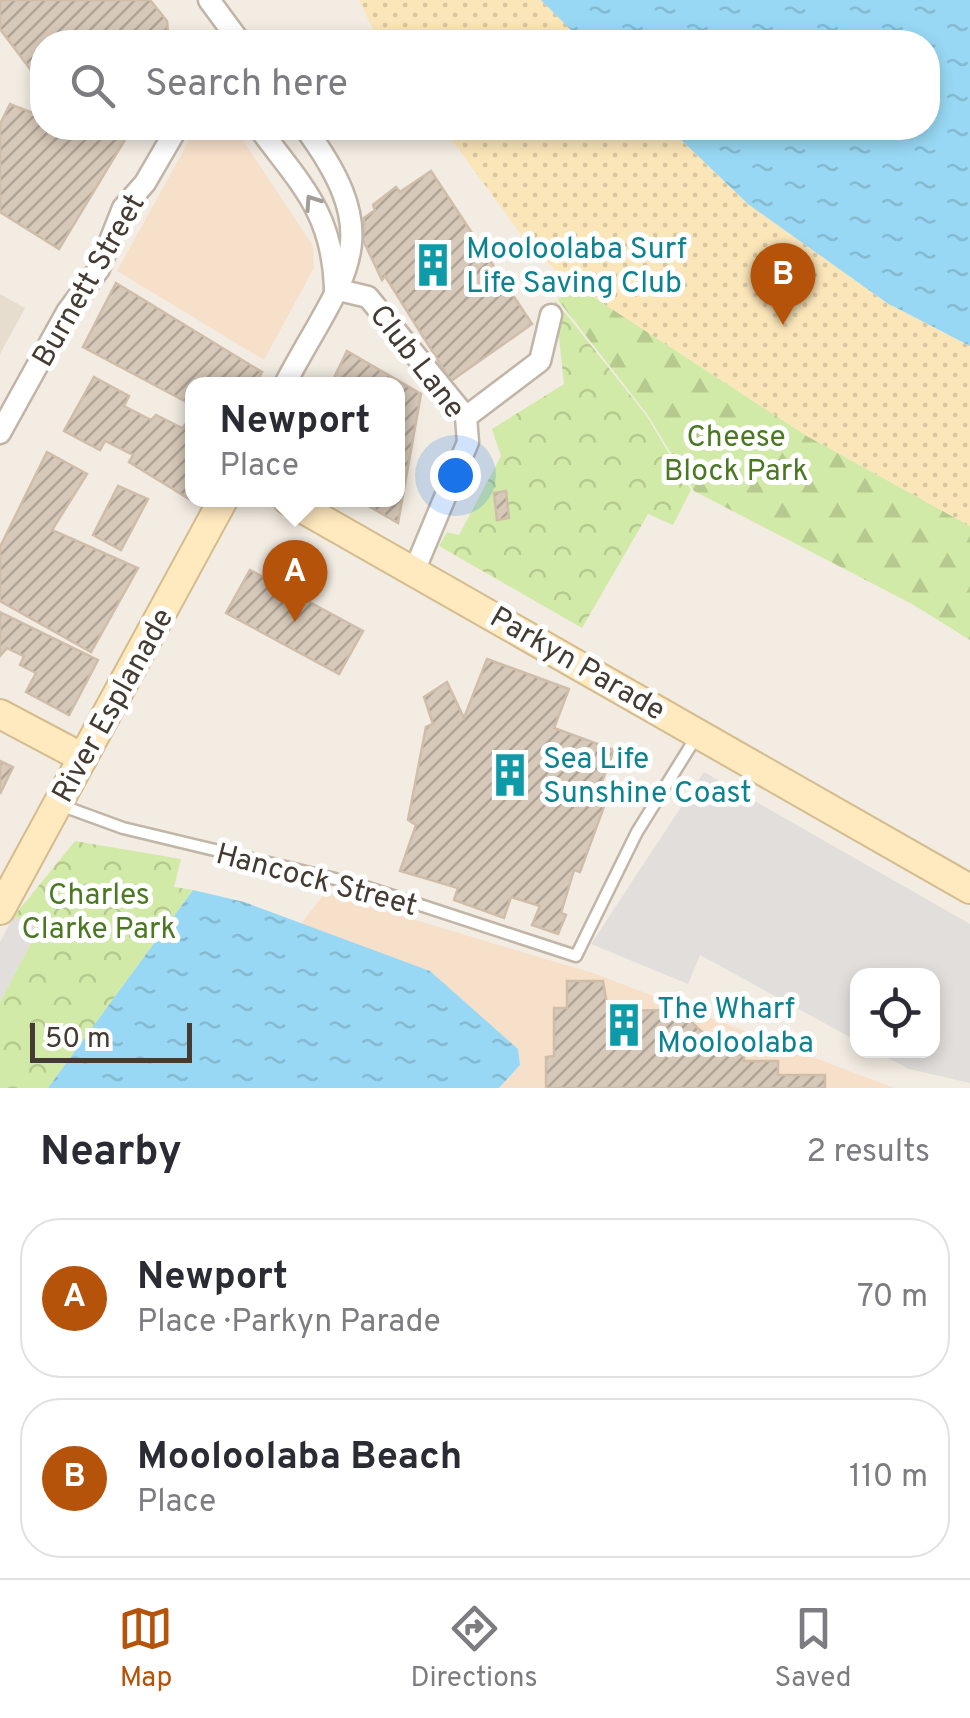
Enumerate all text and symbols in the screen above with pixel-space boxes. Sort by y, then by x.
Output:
search box [30,30,940,140]
icon: search [65,58,120,113]
text: Search here [145,61,348,110]
street label: Burnett Street [26,188,155,374]
one-way arrow [306,195,325,213]
place label: Mooloolaba Surf Life Saving Club [466,232,687,303]
building icon: Mooloolaba Surf Life Saving Club [409,241,457,289]
pin: B [750,242,816,325]
street label: Club Lane [360,298,472,427]
popup [185,377,405,507]
text: Newport [220,398,370,447]
park label: Cheese Block Park [664,420,808,491]
text: Place [220,447,299,487]
your location [430,450,481,501]
pin: A [262,540,328,622]
street label: Parkyn Parade [482,600,671,730]
street label: River Esplanade [45,602,183,810]
place label: Sea Life Sunshine Coast [543,742,752,813]
building icon: Sea Life Sunshine Coast [486,751,534,799]
street label: Hancock Street [212,837,421,926]
park label: Charles Clarke Park [21,878,177,949]
map controls [850,968,940,1058]
button: locate [850,968,940,1058]
place label: The Wharf Mooloolaba [657,992,814,1063]
building icon: The Wharf Mooloolaba [600,1001,648,1049]
scale bar [30,1018,192,1062]
text: 50 m [45,1022,111,1058]
text: Nearby [40,1127,182,1180]
text: 2 results [806,1133,930,1173]
text: Newport [137,1254,288,1303]
text: A [63,1278,86,1318]
text: 70 m [857,1278,928,1318]
text: Place · Parkyn Parade [137,1303,441,1343]
text: Mooloolaba Beach [137,1434,462,1483]
text: B [63,1458,86,1498]
text: 110 m [849,1458,928,1498]
text: Place [137,1483,216,1523]
tab: Map [118,1601,173,1697]
tab: Directions [410,1601,538,1697]
tab: Saved [775,1601,852,1697]

